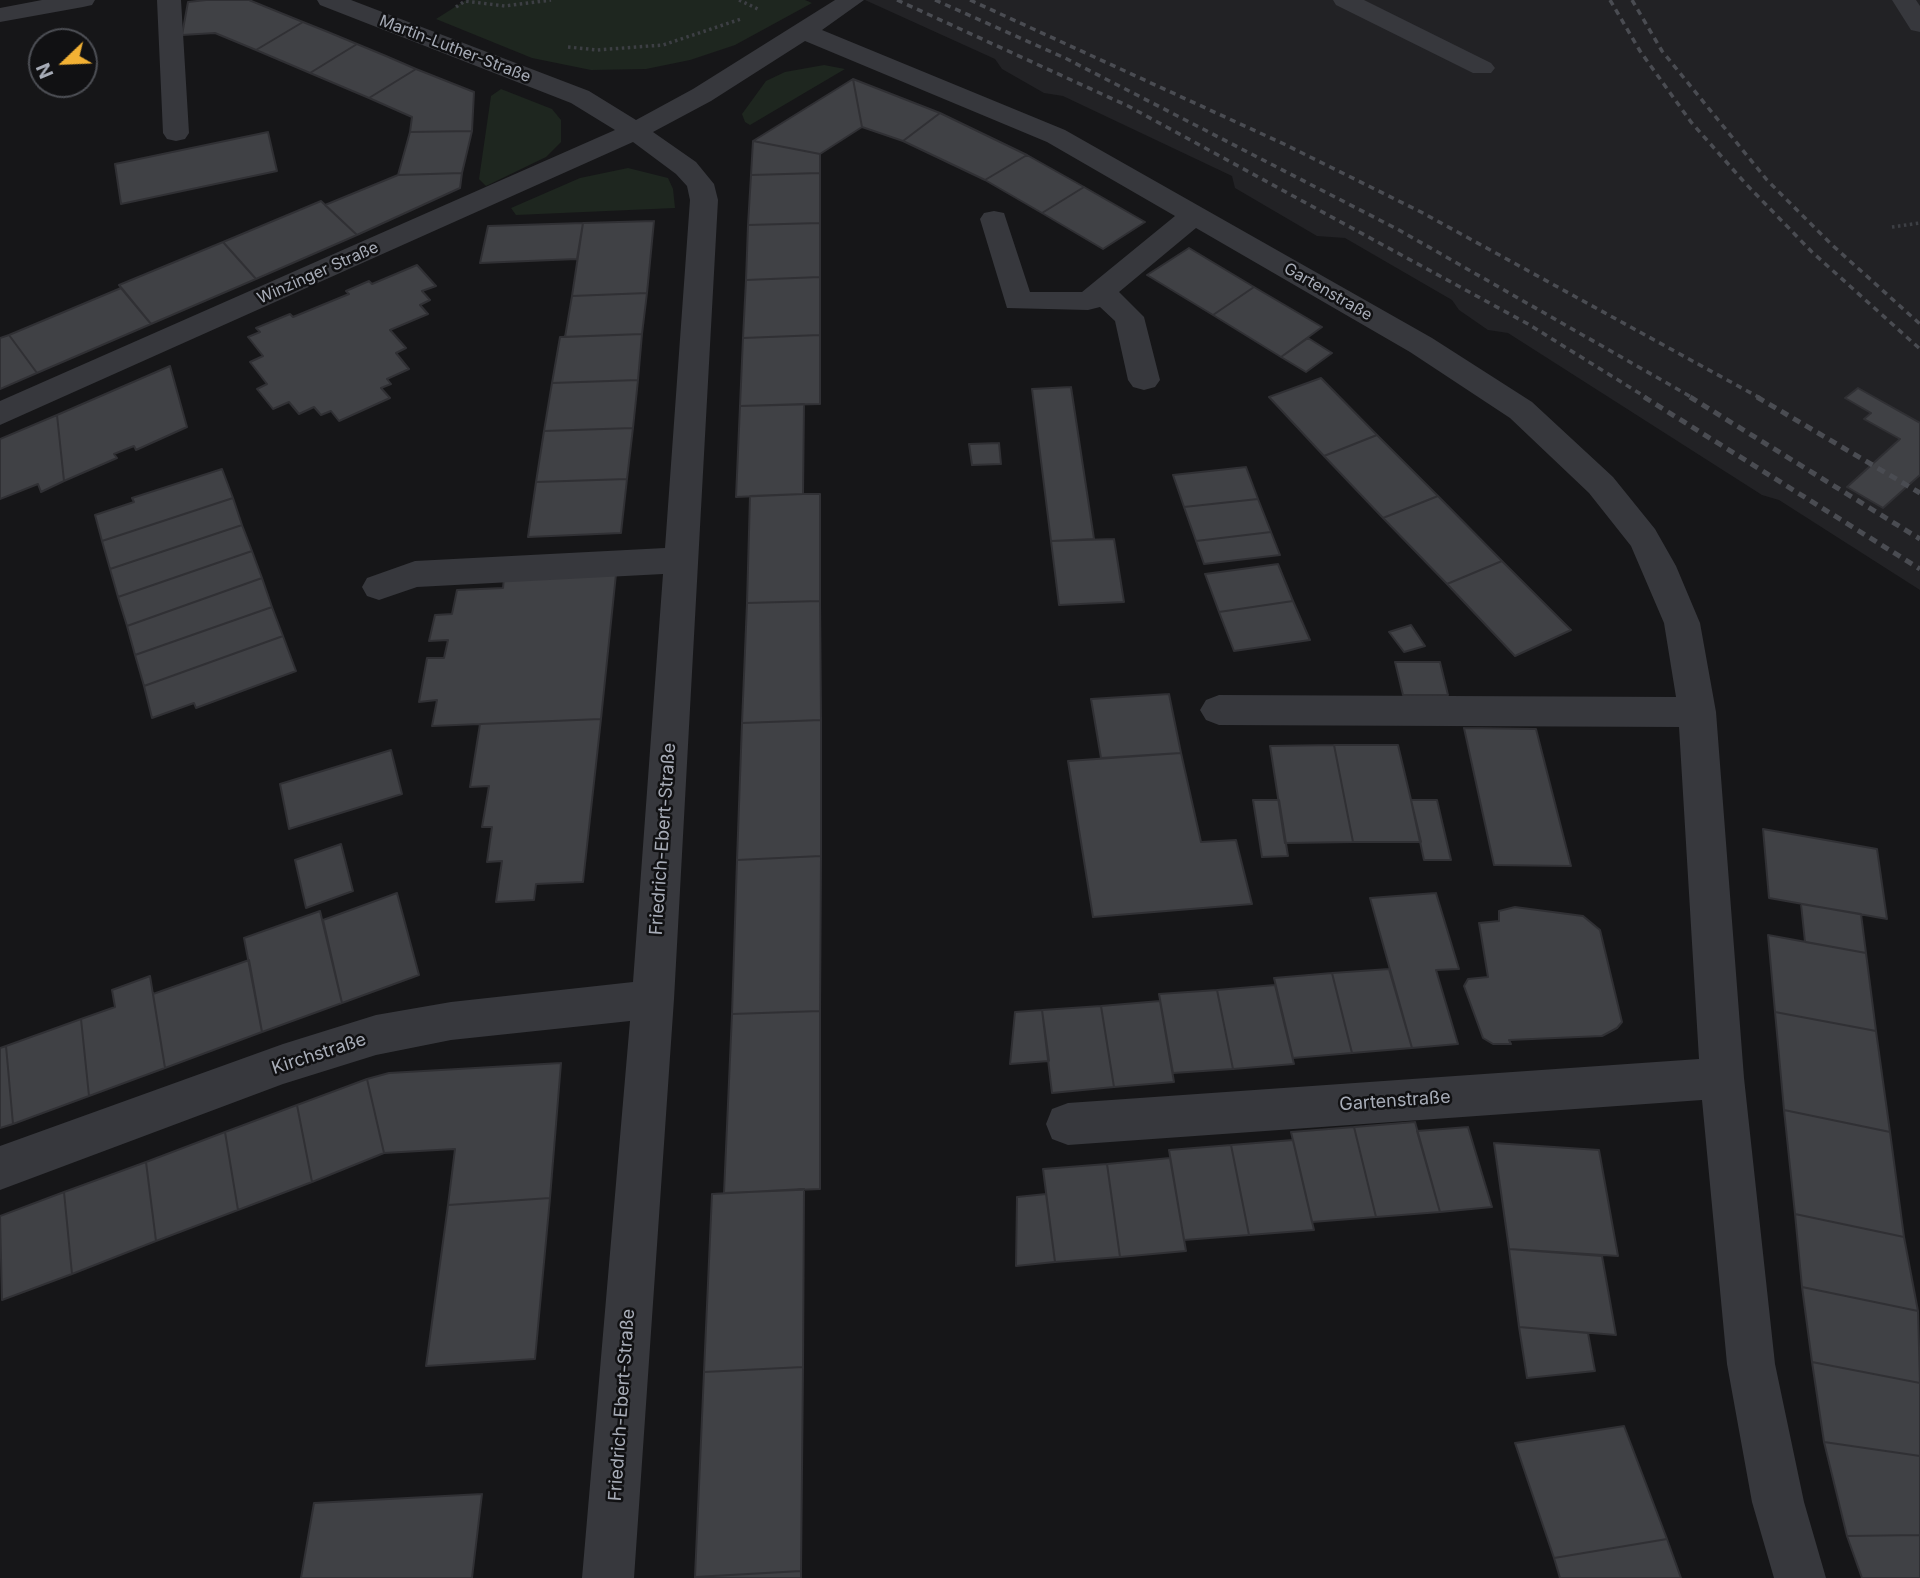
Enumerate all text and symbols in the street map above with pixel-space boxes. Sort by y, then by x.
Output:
street label: Martin-Luther-Straße [377,11,533,87]
north arrow [28,28,98,98]
text: N [32,59,58,82]
street label: Winzinger Straße [254,238,382,308]
street label: Gartenstraße [1280,259,1376,325]
street label: Friedrich-Ebert-Straße [646,742,680,936]
street label: Kirchstraße [269,1029,369,1079]
street label: Gartenstraße [1339,1086,1451,1116]
street label: Friedrich-Ebert-Straße [605,1308,639,1502]

